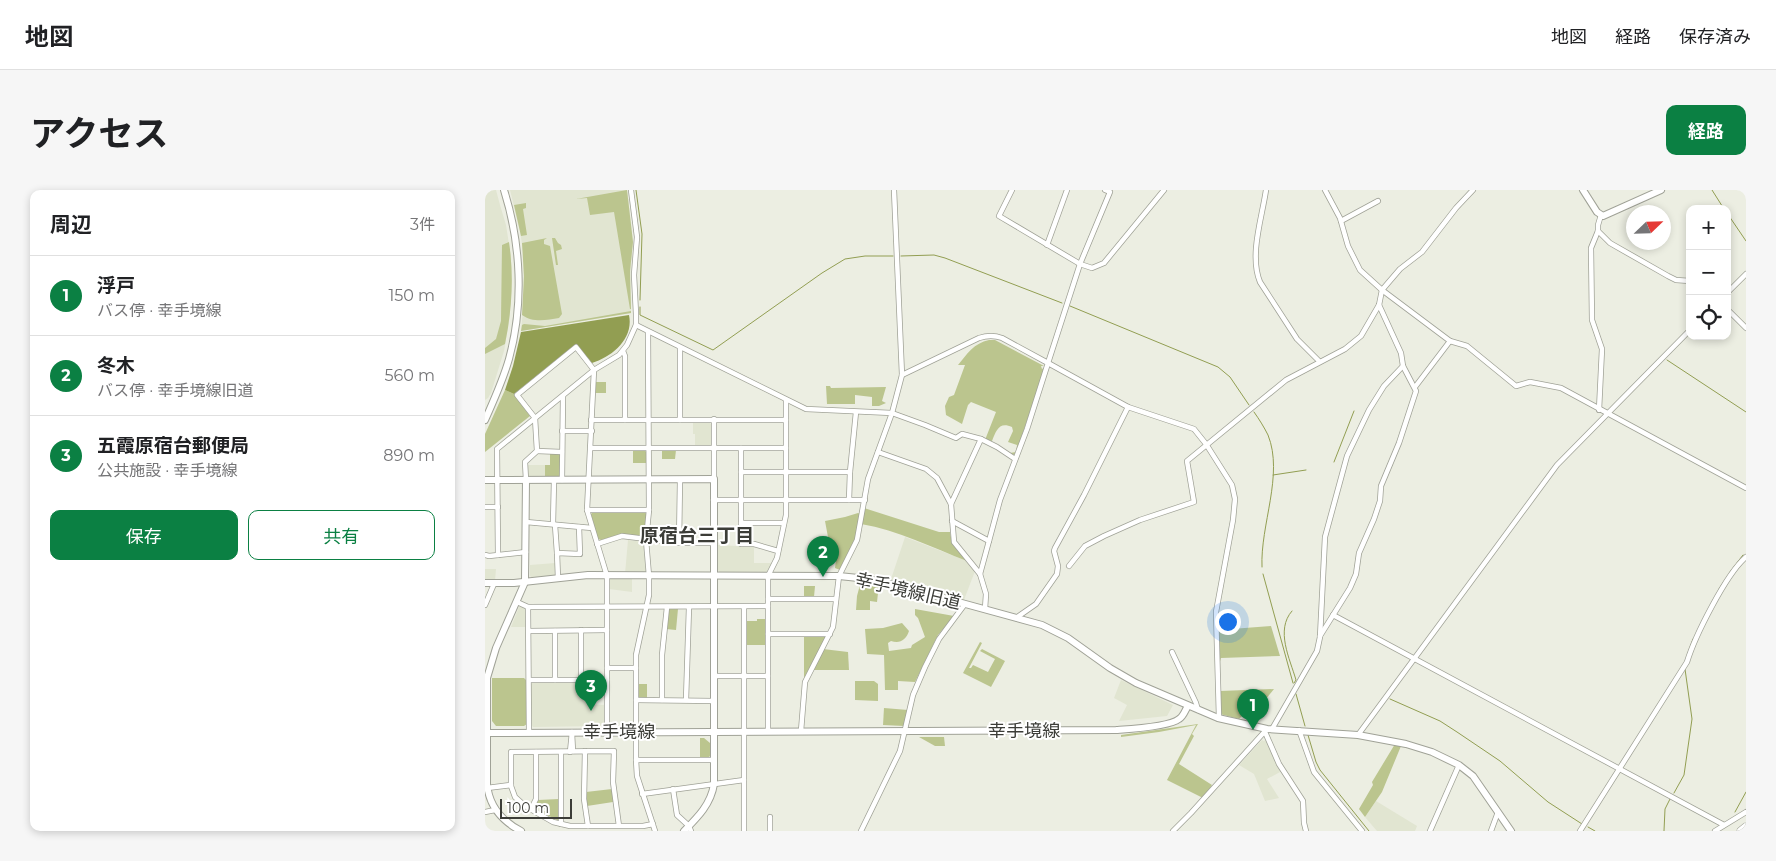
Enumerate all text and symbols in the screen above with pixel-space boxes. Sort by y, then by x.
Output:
text: 地図 [25,22,73,51]
text: 地図 [1551,26,1587,48]
text: 経路 [1615,26,1651,48]
text: 保存済み [1679,26,1751,48]
button: 経路 [1666,105,1746,155]
text: アクセス [30,112,168,155]
north arrow [1626,205,1671,250]
map controls [1686,205,1731,340]
button: + [1686,205,1731,250]
text: 周辺 [50,212,92,237]
text: 3件 [410,215,435,234]
button: − [1686,250,1731,295]
text: 浮戸 [97,274,135,297]
text: 1 [63,286,69,305]
text: 150 m [388,286,435,305]
button: locate [1686,295,1731,340]
text: バス停 · 幸手境線 [97,301,221,320]
text: 冬木 [97,354,135,377]
text: 2 [61,366,71,385]
text: 560 m [384,366,435,385]
text: バス停 · 幸手境線旧道 [97,381,253,400]
text: 五霞原宿台郵便局 [97,434,249,457]
text: 3 [61,446,71,465]
text: 890 m [383,446,435,465]
text: 公共施設 · 幸手境線 [97,461,237,480]
button: 保存 [50,510,238,560]
button: 共有 [248,510,435,560]
district label: 原宿台三丁目 [640,524,754,547]
pin: 2 [807,536,839,577]
street label: 幸手境線旧道 [853,568,963,614]
your location [1215,609,1241,635]
pin: 3 [575,670,607,711]
pin: 1 [1237,689,1269,730]
street label: 幸手境線 [988,720,1060,742]
street label: 幸手境線 [583,721,655,743]
scale bar [500,796,573,819]
text: 100 m [507,799,549,817]

